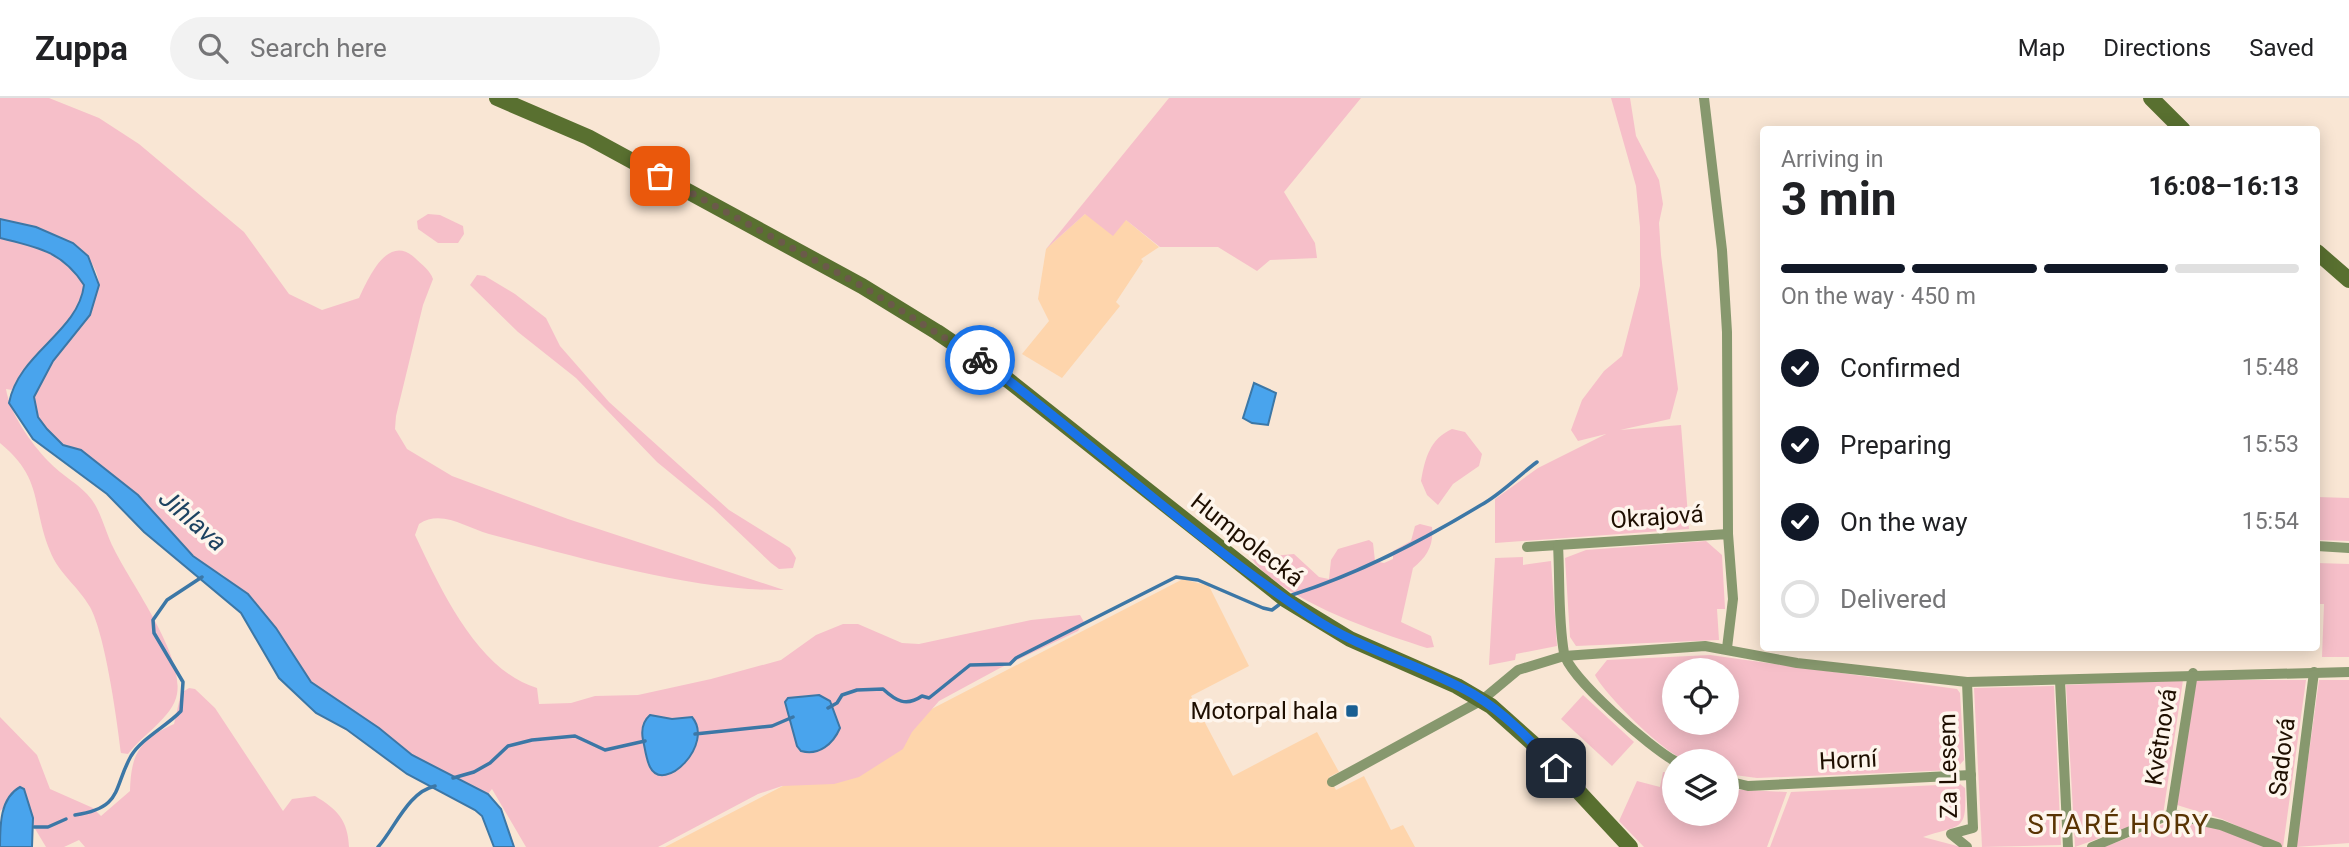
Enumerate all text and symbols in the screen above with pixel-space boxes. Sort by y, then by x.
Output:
search box [170,17,660,80]
text: Zuppa [35,29,128,68]
icon: search [194,29,232,67]
text: Search here [250,33,387,63]
text: Map [2018,34,2065,62]
text: Directions [2103,34,2211,62]
text: Saved [2249,34,2314,62]
pin [630,146,690,206]
text: Arriving in [1781,146,1884,173]
icon: bag [641,157,679,195]
text: 16:08–16:13 [2149,171,2299,201]
text: 3 min [1781,172,1897,226]
text: On the way · 450 m [1781,283,1976,310]
courier [945,325,1015,395]
icon: bike [961,341,999,379]
icon: check [1781,349,1819,387]
text: Confirmed [1840,353,1961,383]
text: 15:48 [2242,354,2299,381]
icon: check [1781,426,1819,464]
text: Preparing [1840,430,1952,460]
text: 15:53 [2242,431,2299,458]
water label: Jihlava [153,483,233,557]
street label: Humpolecká [1185,487,1309,593]
street label: Okrajová [1610,500,1704,534]
icon: check [1781,503,1819,541]
text: On the way [1840,507,1968,537]
text: 15:54 [2242,508,2299,535]
text: Delivered [1840,584,1947,614]
map controls [1662,658,1739,826]
button: locate [1662,658,1739,735]
street label: Květnová [2140,686,2182,788]
place label: Motorpal hala [1190,697,1338,725]
marker: Motorpal hala [1344,703,1360,719]
street label: Za Lesem [1933,713,1963,819]
street label: Sadová [2263,716,2301,798]
pin [1526,738,1586,798]
street label: Horní [1818,744,1879,776]
icon: home [1537,749,1575,787]
button: layers [1662,749,1739,826]
district label: STARÉ HORY [2027,808,2211,841]

